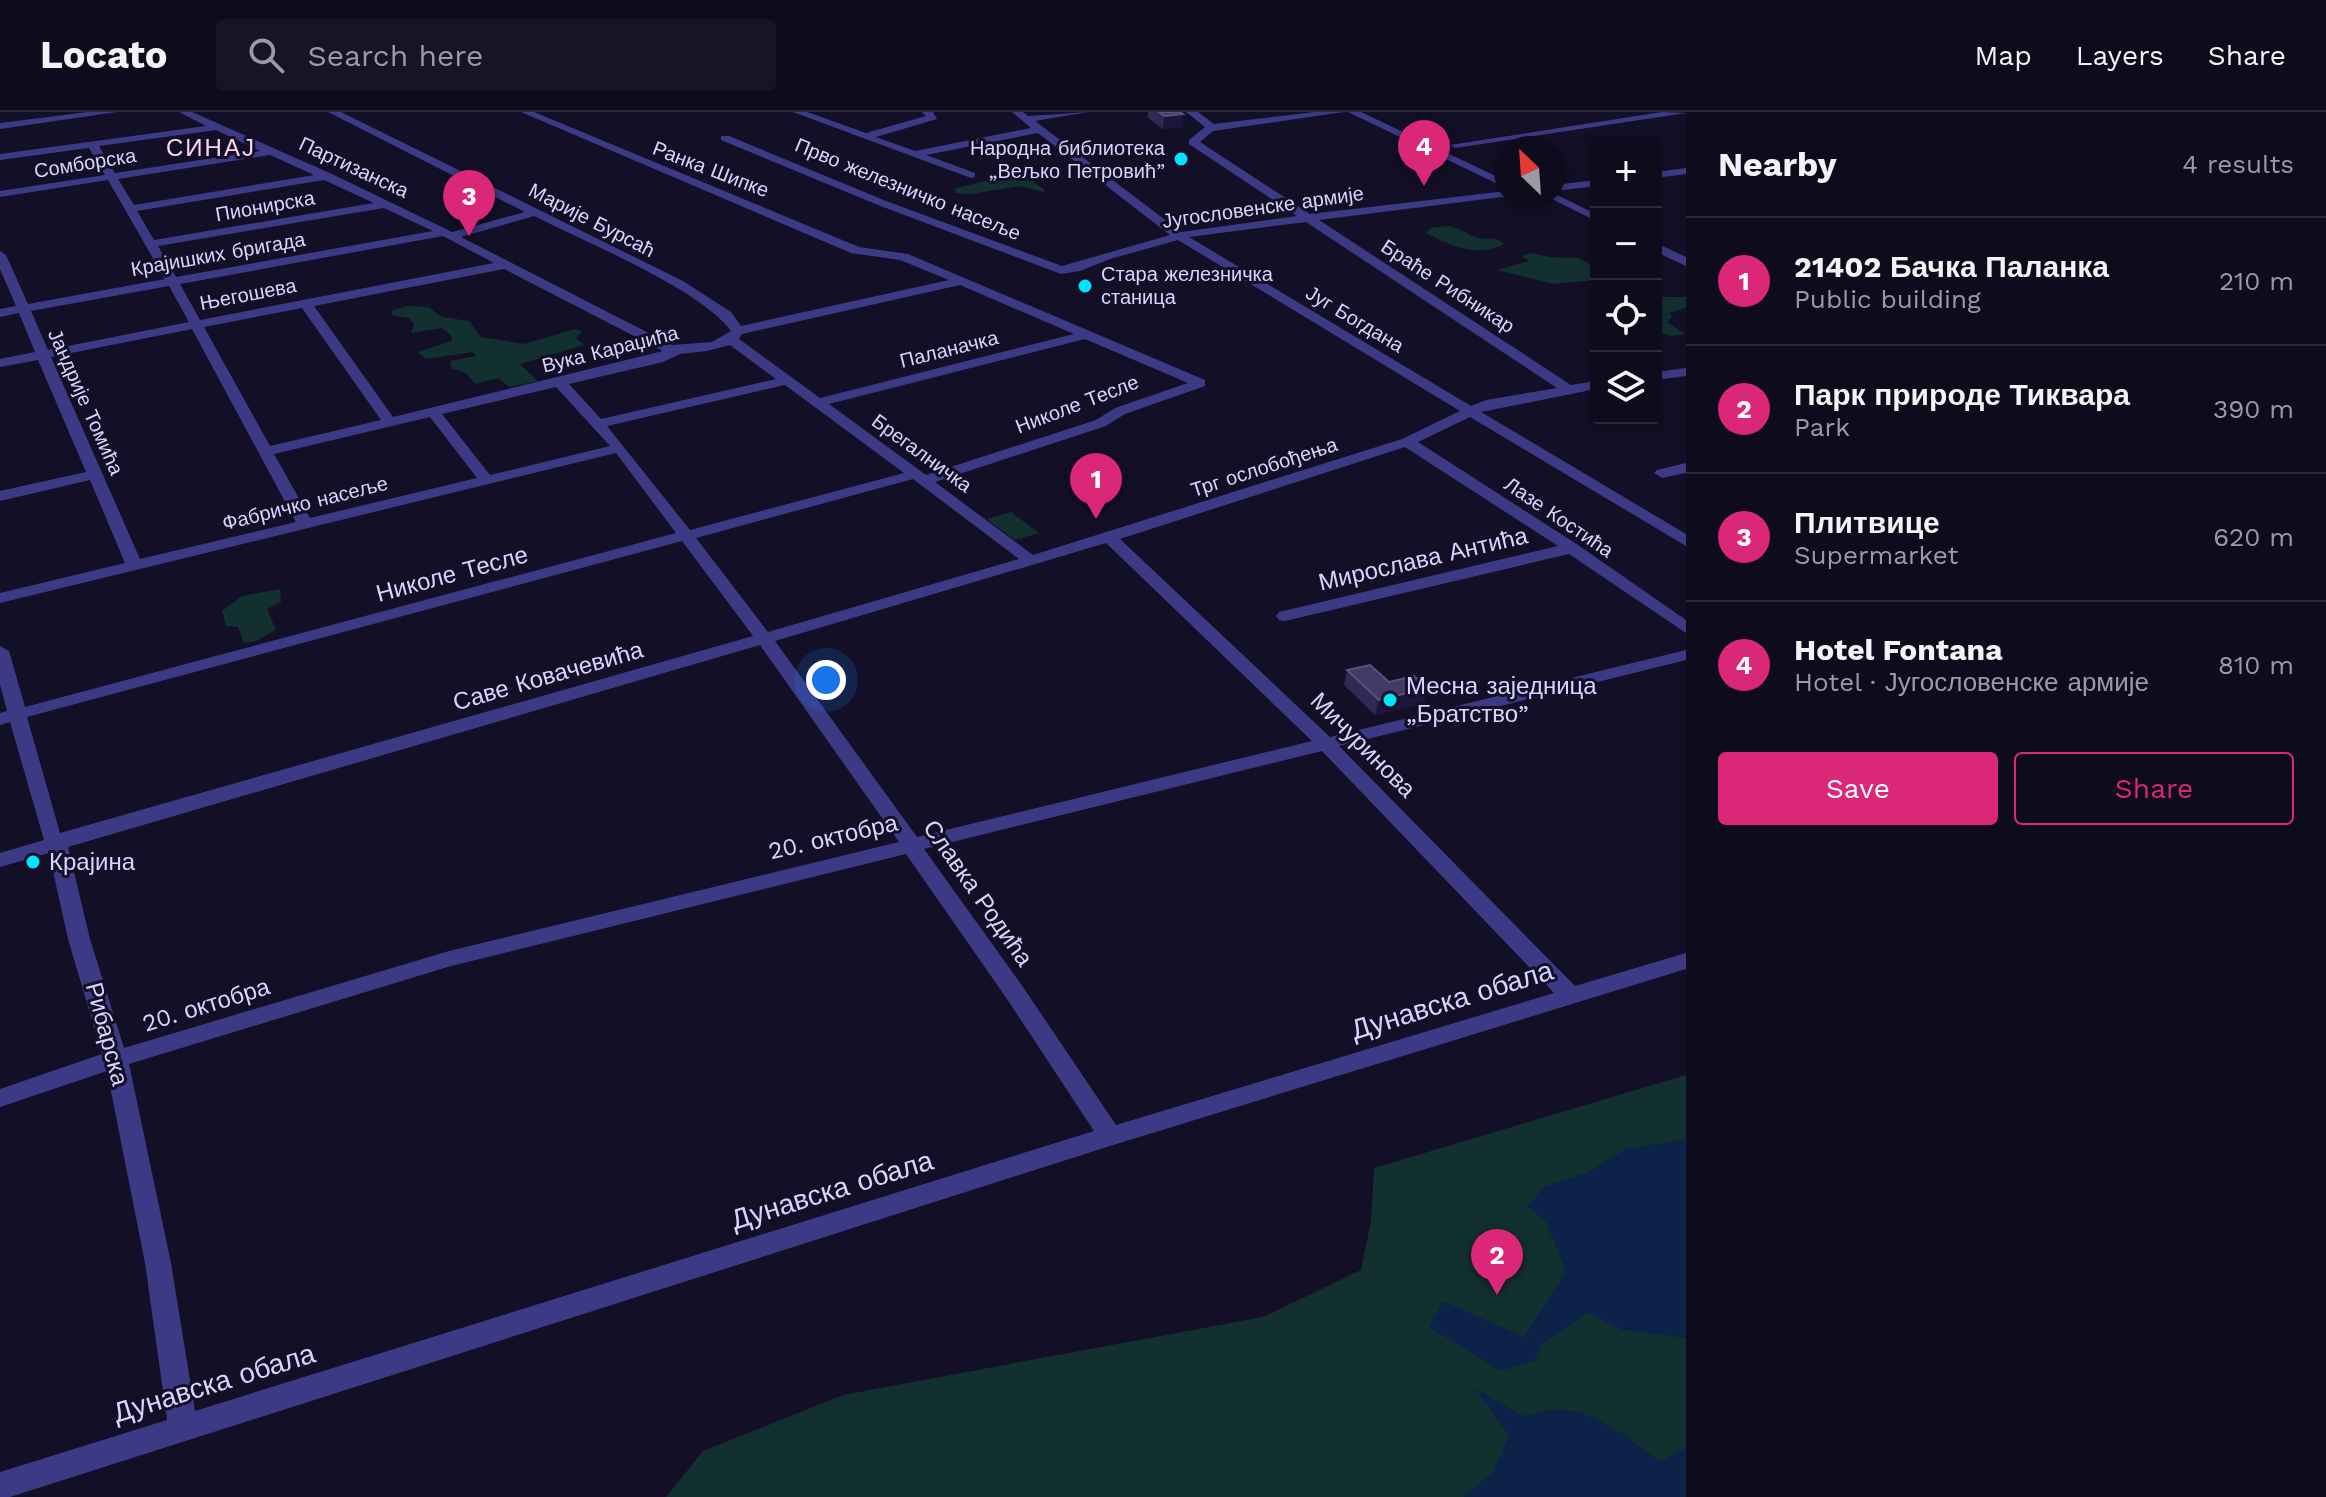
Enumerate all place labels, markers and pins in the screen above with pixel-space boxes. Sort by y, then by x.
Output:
pin: 4 [1398,120,1450,186]
place label: Народна библиотека „Вељко Петровић” [970,136,1166,183]
marker: Народна библиотека „Вељко Петровић” [1172,150,1190,168]
pin: 3 [443,170,495,236]
place label: Стара железничка станица [1101,262,1274,309]
marker: Стара железничка станица [1076,277,1094,295]
pin: 1 [1070,453,1122,519]
place label: Месна заједница „Братство” [1406,672,1597,728]
marker: Месна заједница „Братство” [1381,691,1399,709]
place label: Крајина [49,848,136,876]
marker: Крајина [24,853,42,871]
pin: 2 [1471,1229,1523,1295]

